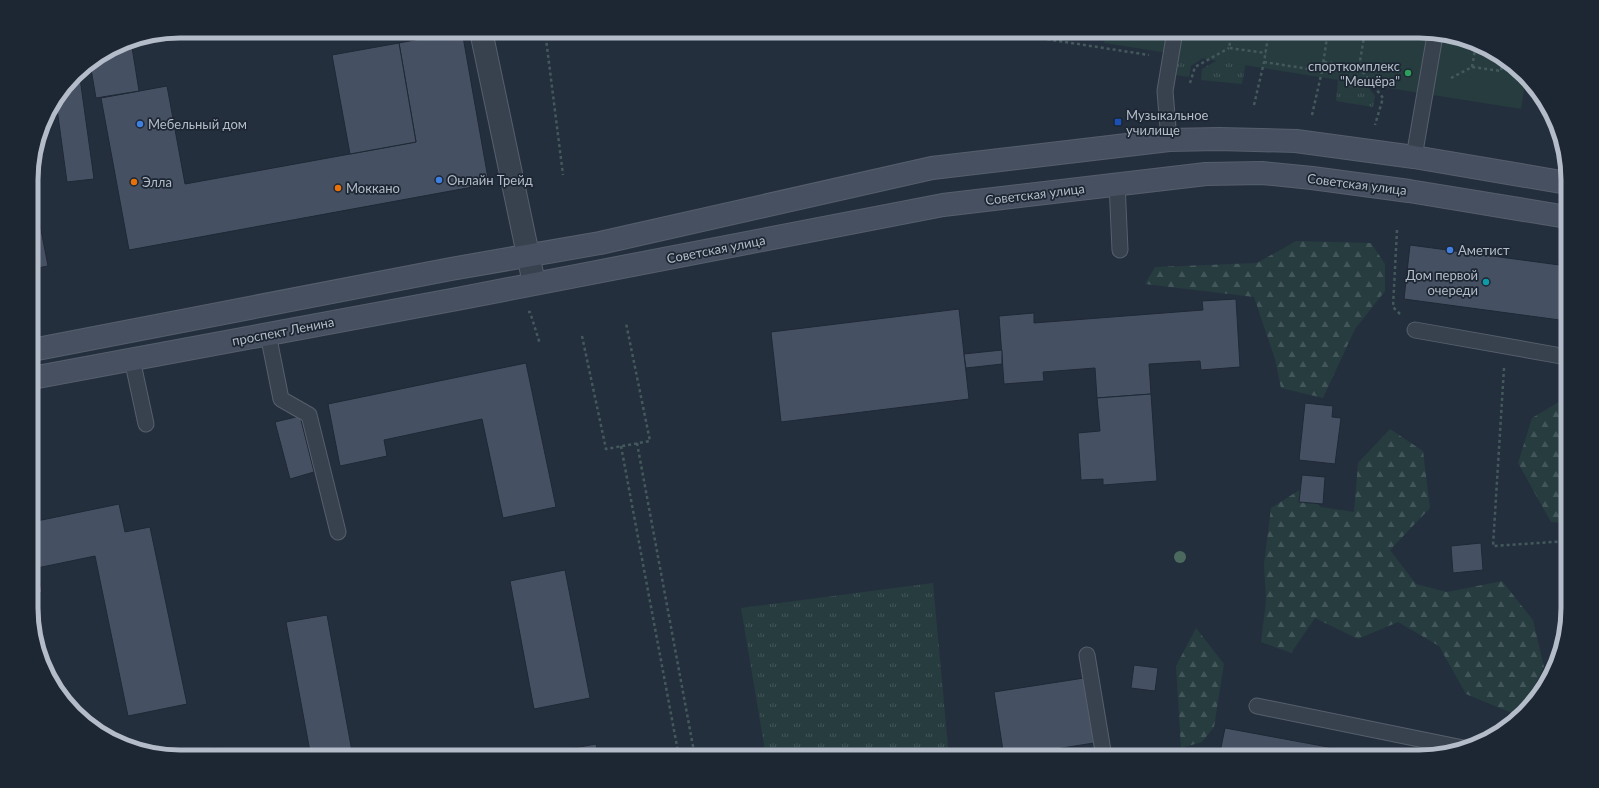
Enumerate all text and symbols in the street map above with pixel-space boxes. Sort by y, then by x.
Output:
place label: спорткомплекс "Мещёра" [1308,58,1400,89]
marker: спорткомплекс "Мещёра" [1403,68,1413,78]
place label: Музыкальное училище [1126,107,1209,138]
place label: Мебельный дом [148,116,247,132]
marker: Музыкальное училище [1113,117,1123,127]
marker: Мебельный дом [135,119,145,129]
street label: Советская улица [1306,170,1408,198]
place label: Онлайн Трейд [447,172,533,188]
place label: Элла [142,174,172,190]
marker: Онлайн Трейд [434,175,444,185]
marker: Элла [129,177,139,187]
place label: Моккано [346,180,400,196]
street label: Советская улица [984,180,1086,208]
marker: Моккано [333,183,343,193]
street label: Советская улица [665,232,767,266]
place label: Аметист [1458,242,1510,258]
marker: Аметист [1445,245,1455,255]
place label: Дом первой очереди [1406,267,1478,298]
marker: Дом первой очереди [1481,277,1491,287]
street label: проспект Ленина [231,313,335,349]

